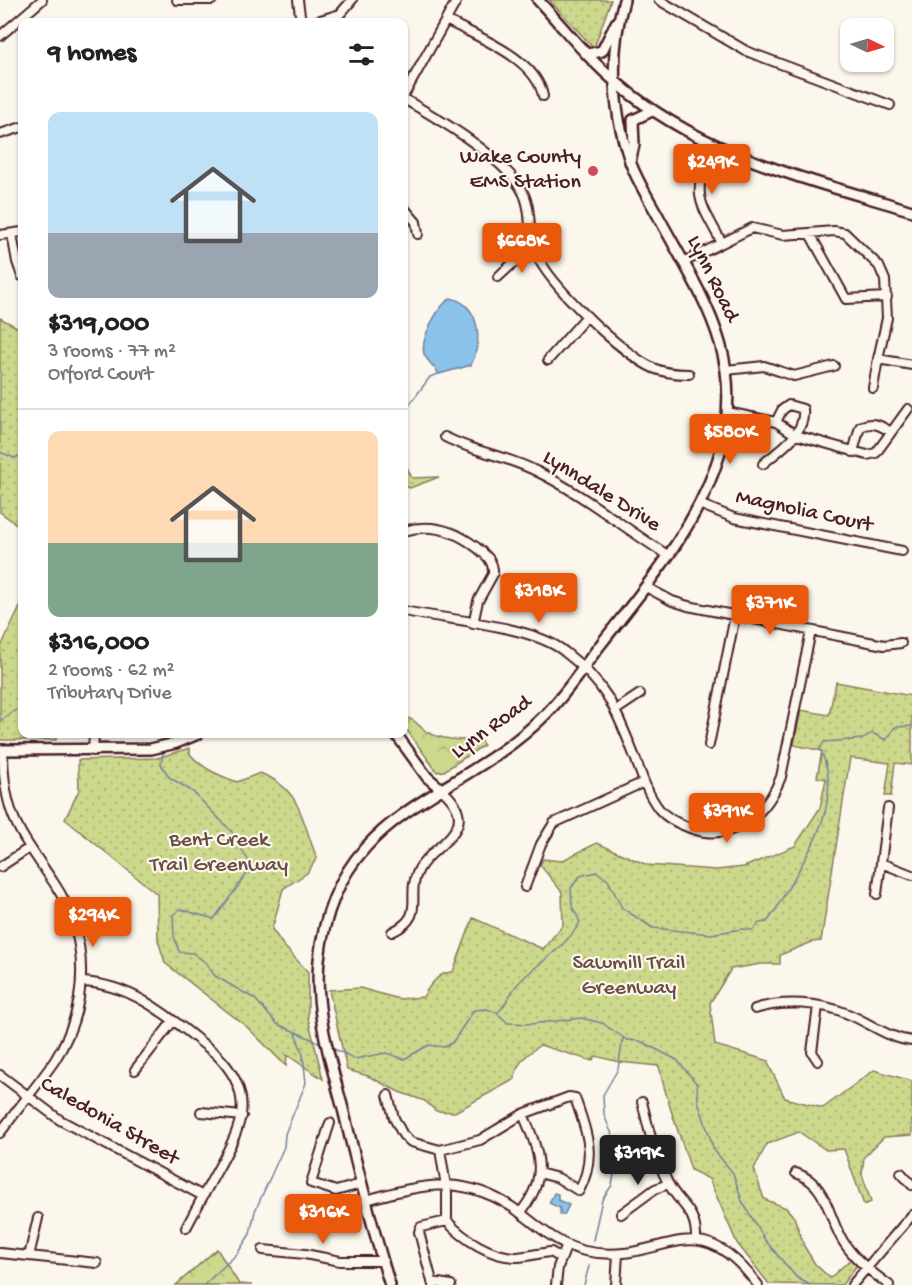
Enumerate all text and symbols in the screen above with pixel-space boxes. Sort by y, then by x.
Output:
north arrow [840,18,894,72]
map controls [840,18,894,72]
icon: filters [345,38,378,71]
text: 9 homes [48,39,136,70]
pin: $249K [670,144,754,195]
place label: Wake County EMS Station [460,145,582,196]
icon: home [159,151,267,259]
text: $249K [687,152,737,175]
marker: Wake County EMS Station [586,164,600,178]
pin: $668K [480,223,564,274]
text: $668K [496,231,548,254]
street label: Lynn Road [680,231,745,328]
text: $319,000 [48,310,149,341]
text: 3 rooms · 77 m² [48,341,176,364]
text: Orford Court [48,364,153,387]
pin: $580K [688,414,772,465]
text: $580K [704,422,756,445]
street label: Lynndale Drive [537,445,665,539]
icon: home [159,470,267,578]
street label: Magnolia Court [733,485,877,540]
pin: $318K [497,573,581,624]
text: $318K [514,581,564,604]
pin: $371K [728,585,812,636]
text: $371K [746,593,794,616]
text: $316,000 [48,629,149,660]
text: 2 rooms · 62 m² [48,660,175,683]
text: Tributary Drive [48,683,172,706]
street label: Lynn Road [447,689,539,766]
pin: $391K [685,793,769,844]
text: $391K [703,801,751,824]
park label: Bent Creek Trail Greenway [148,828,288,879]
pin: $294K [51,897,135,948]
text: $294K [68,905,118,928]
park label: Sawmill Trail Greenway [573,951,686,1002]
street label: Caledonia Street [35,1072,185,1173]
pin: $319K [596,1135,680,1186]
text: $319K [614,1143,662,1166]
pin: $316K [281,1194,365,1245]
text: $316K [299,1202,347,1225]

